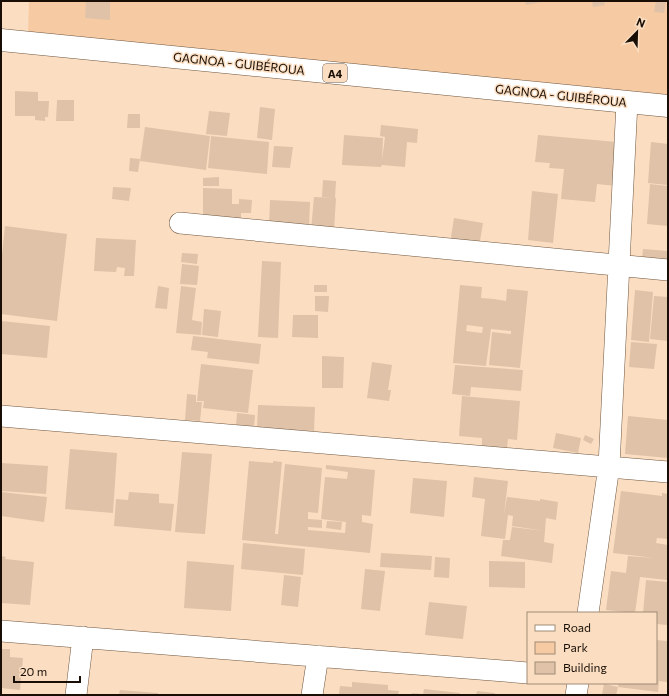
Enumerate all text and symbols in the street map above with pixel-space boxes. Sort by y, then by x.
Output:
north arrow [617,12,657,52]
text: N [635,15,647,30]
street label: GAGNOA - GUIBÉROUA [173,49,305,77]
road number: A4 [323,64,347,82]
street label: GAGNOA - GUIBÉROUA [495,81,627,109]
legend [527,612,657,684]
text: Road [563,620,591,634]
text: Park [563,640,589,654]
scale bar [14,658,80,684]
text: Building [563,660,607,674]
text: 20 m [20,664,47,678]

